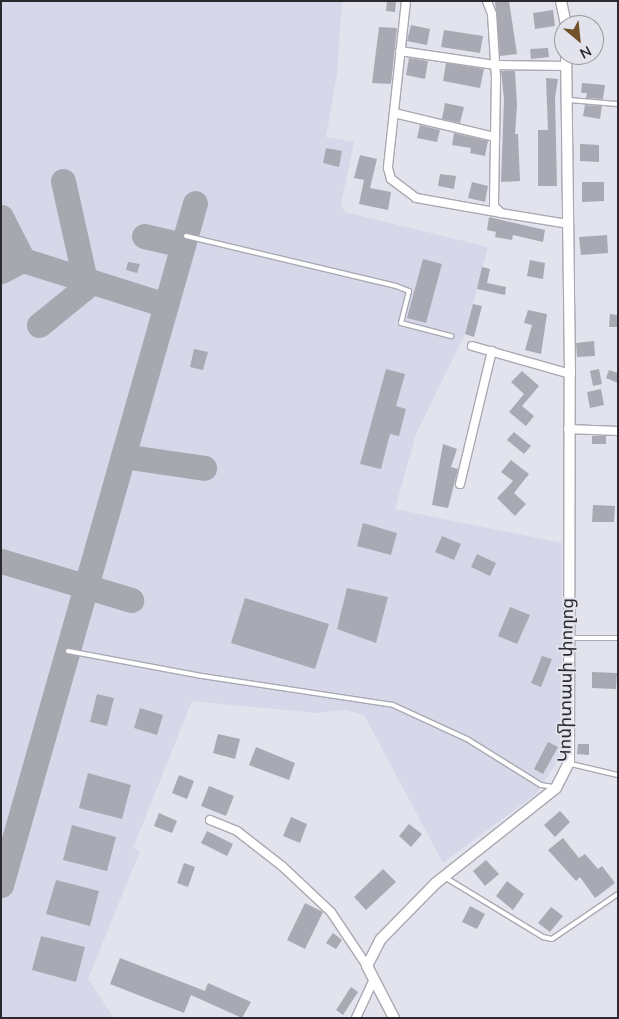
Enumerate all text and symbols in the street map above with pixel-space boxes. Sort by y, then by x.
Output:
north arrow [554,15,604,65]
text: N [577,42,594,63]
street label: Կոմիտասի փողոց [554,598,578,762]

